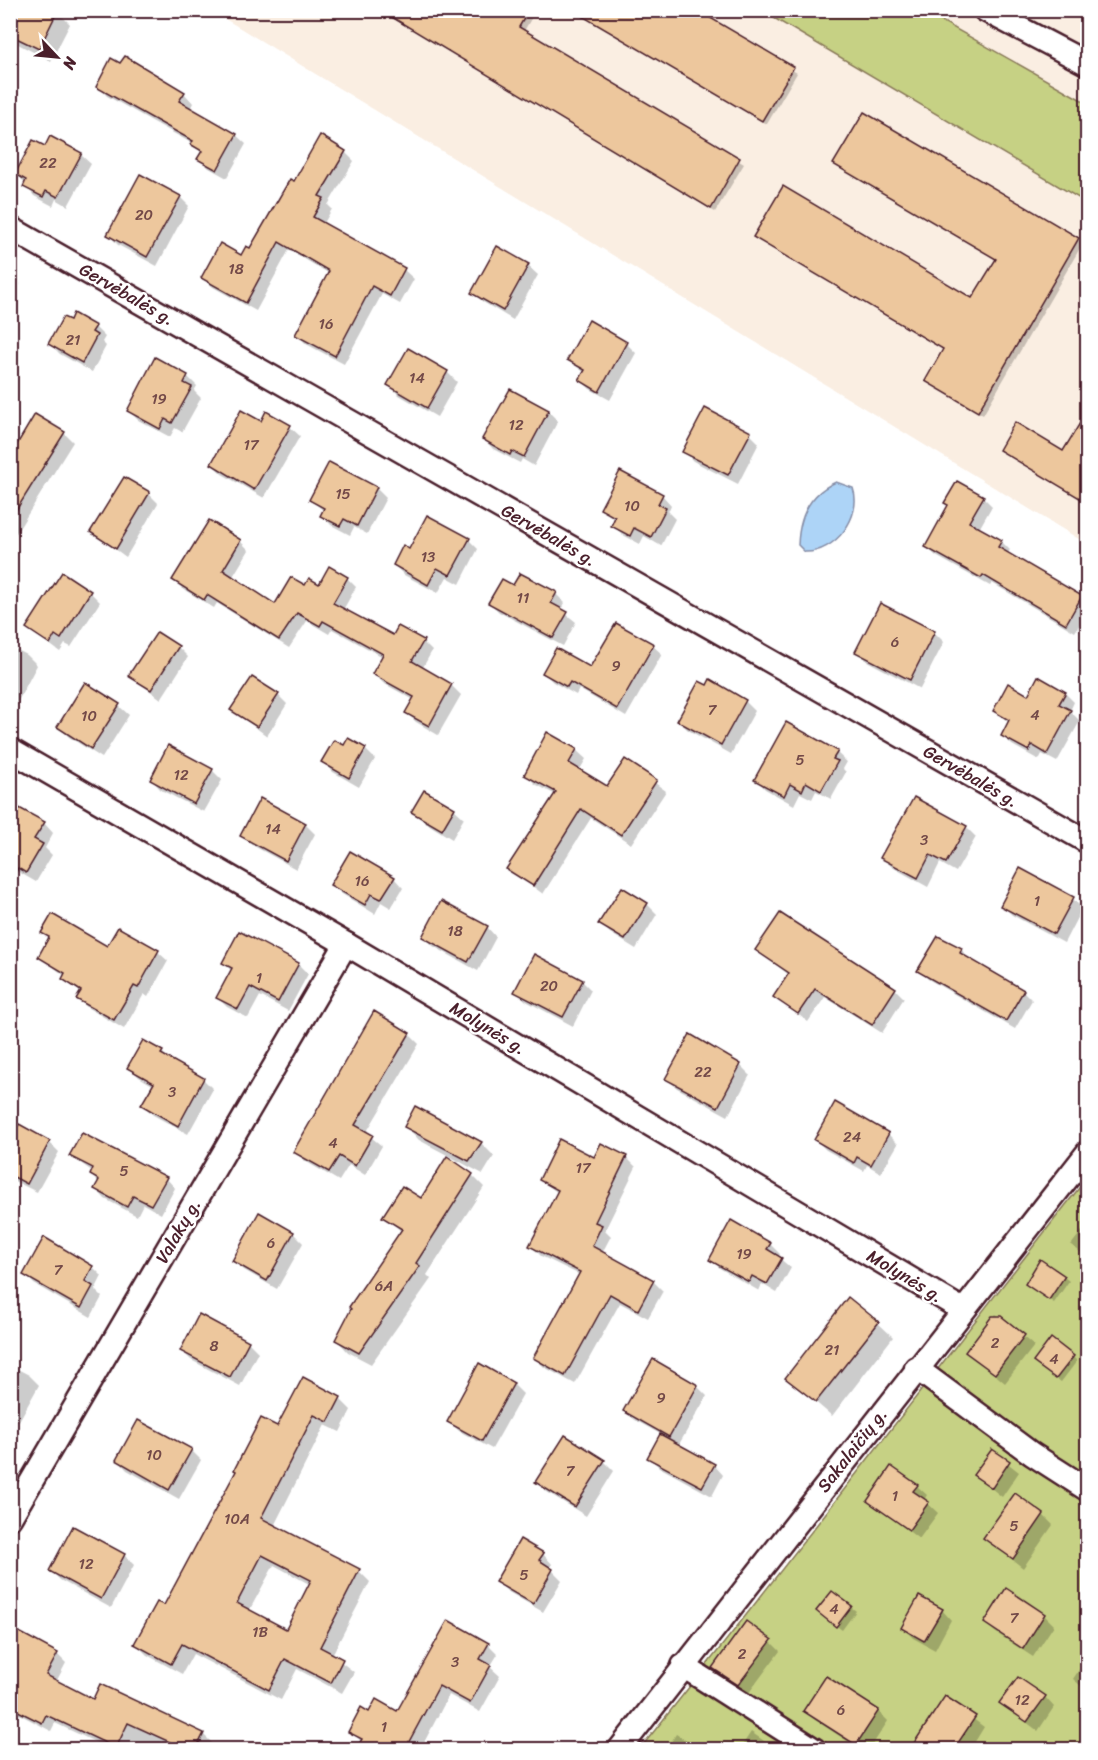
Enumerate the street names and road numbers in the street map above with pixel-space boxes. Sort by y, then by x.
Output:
street label: Gervėbalės g. [73,254,181,334]
street label: Gervėbalės g. [495,495,603,575]
street label: Gervėbalės g. [917,736,1025,816]
street label: Molynės g. [443,992,533,1064]
street label: Valakų g. [146,1192,210,1270]
street label: Molynės g. [860,1240,950,1312]
street label: Sakalaičių g. [808,1400,896,1500]

